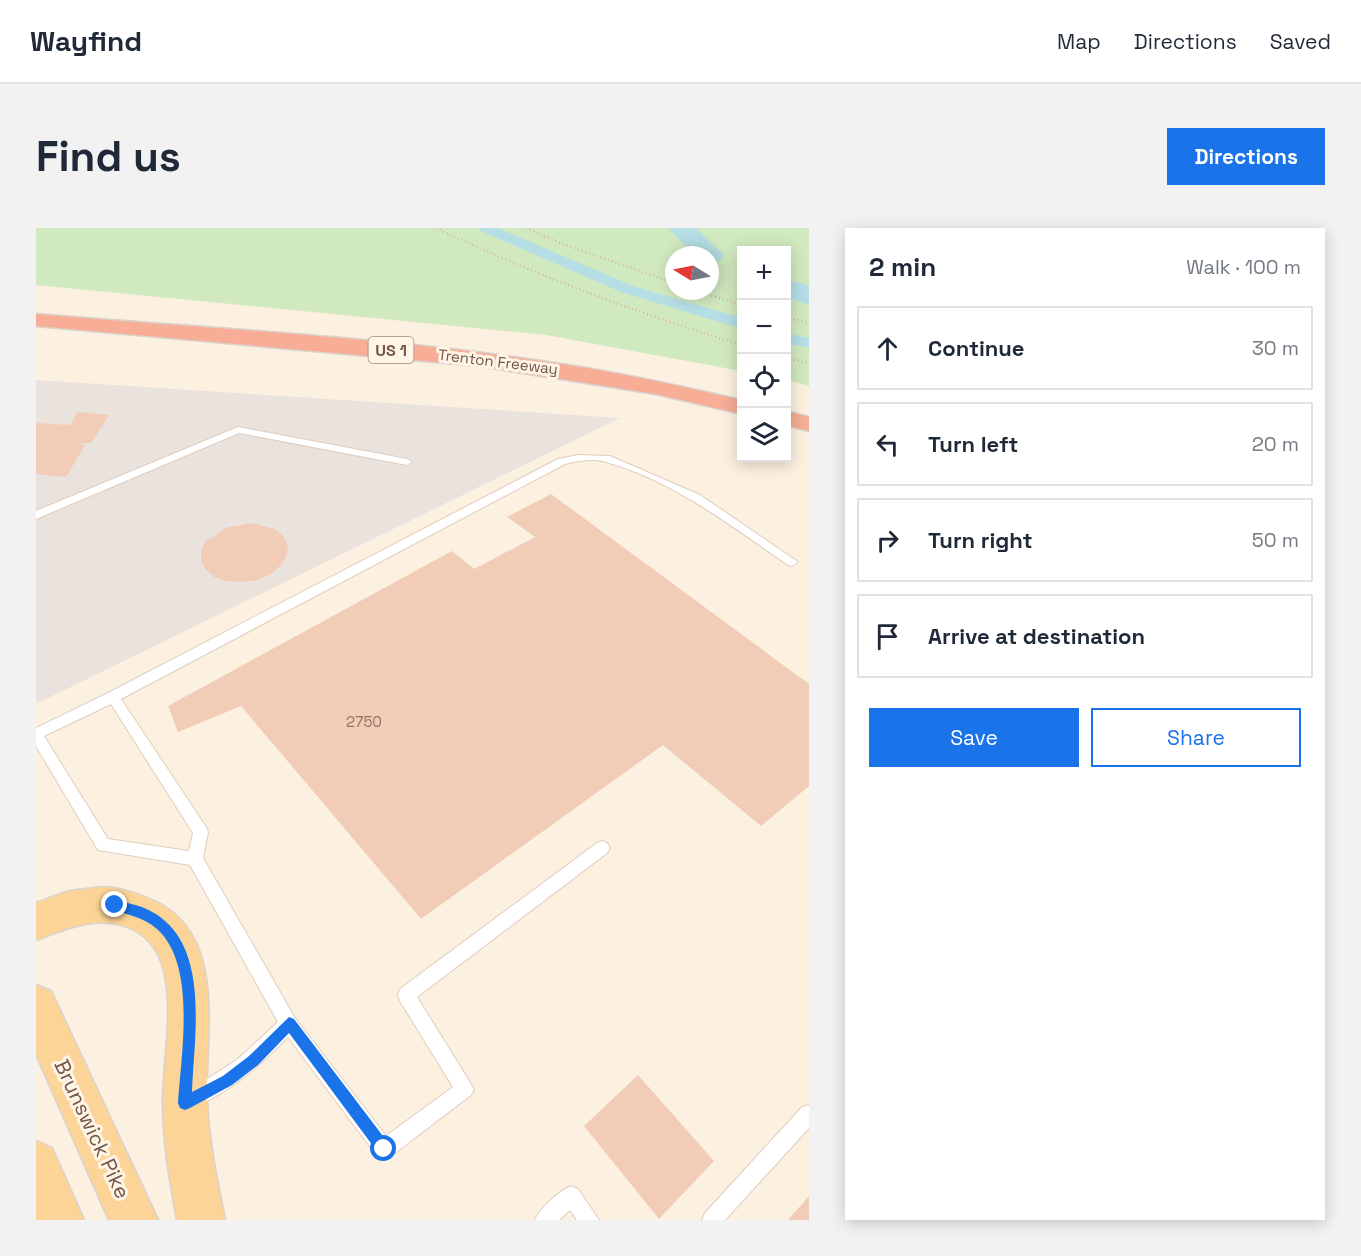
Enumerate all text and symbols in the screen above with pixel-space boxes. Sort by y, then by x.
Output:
text: Wayfind [30,23,142,59]
text: Map [1057,28,1101,55]
text: Directions [1134,28,1237,55]
text: Saved [1270,28,1331,55]
button: Directions [1167,128,1325,185]
text: Find us [36,130,181,183]
north arrow [665,246,719,300]
map controls [737,246,791,462]
button: + [737,246,791,300]
text: 2 min [869,250,936,284]
text: Walk · 100 m [1186,254,1301,280]
button: − [737,300,791,354]
icon: ahead [871,332,904,365]
text: Continue [928,334,1024,362]
text: 30 m [1252,335,1299,361]
road number: US 1 [368,337,414,363]
street label: Trenton Freeway [437,345,559,378]
button: locate [737,354,791,408]
button: layers [737,408,791,462]
icon: left [871,428,904,461]
text: Turn left [928,430,1018,458]
text: 20 m [1252,431,1299,457]
icon: right [871,524,904,557]
text: Turn right [928,526,1033,554]
text: 50 m [1252,527,1299,553]
icon: arrive [871,620,904,653]
text: Arrive at destination [928,622,1145,650]
button: Save [869,708,1079,767]
button: Share [1091,708,1301,767]
house number: 2750 [346,712,382,731]
route end [101,891,127,917]
street label: Brunswick Pike [48,1055,137,1203]
route start [370,1135,396,1161]

